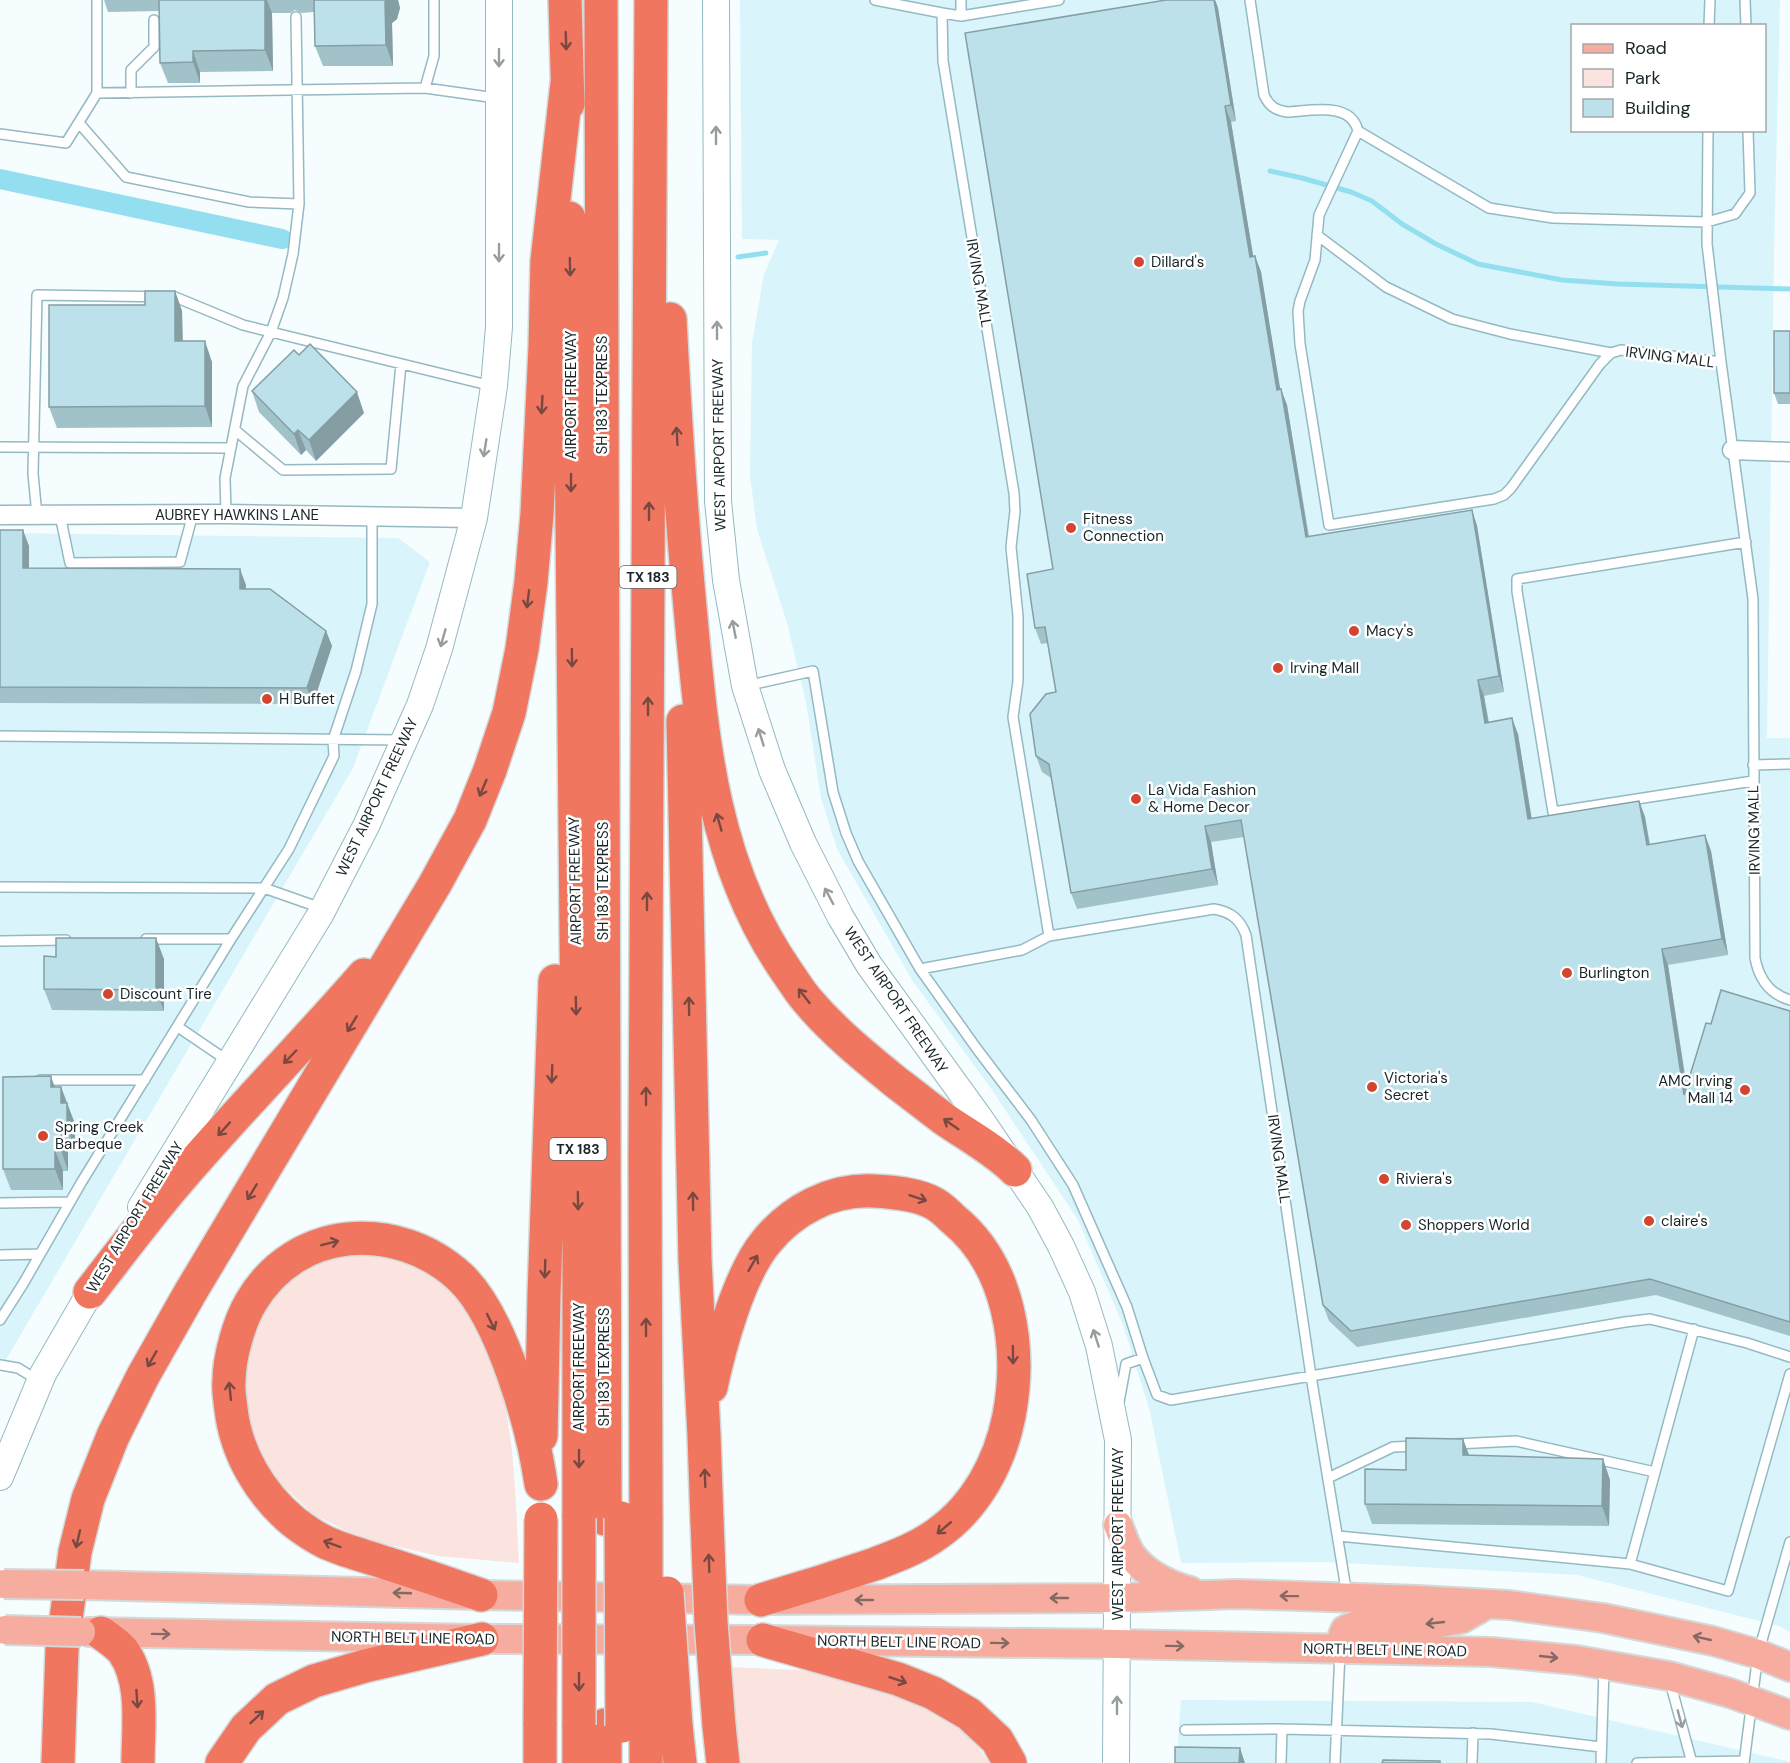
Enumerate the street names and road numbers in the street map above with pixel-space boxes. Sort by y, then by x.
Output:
street label: IRVING MALL [961,237,997,329]
street label: AIRPORT FREEWAY [561,330,581,459]
street label: SH 183 TEXPRESS [592,335,612,454]
street label: IRVING MALL [1624,342,1716,372]
street label: WEST AIRPORT FREEWAY [707,358,731,532]
street label: AUBREY HAWKINS LANE [155,505,319,525]
road number: TX 183 [620,566,676,588]
street label: WEST AIRPORT FREEWAY [331,714,423,880]
street label: IRVING MALL [1743,785,1765,875]
street label: AIRPORT FREEWAY [564,816,586,946]
street label: SH 183 TEXPRESS [593,821,613,940]
street label: WEST AIRPORT FREEWAY [839,923,953,1077]
street label: IRVING MALL [1263,1113,1295,1205]
street label: WEST AIRPORT FREEWAY [82,1138,188,1296]
road number: TX 183 [550,1138,606,1160]
street label: AIRPORT FREEWAY [569,1302,589,1431]
street label: SH 183 TEXPRESS [594,1307,614,1426]
street label: WEST AIRPORT FREEWAY [1108,1447,1128,1620]
street label: NORTH BELT LINE ROAD [331,1627,495,1649]
street label: NORTH BELT LINE ROAD [817,1631,981,1653]
street label: NORTH BELT LINE ROAD [1303,1639,1467,1661]

